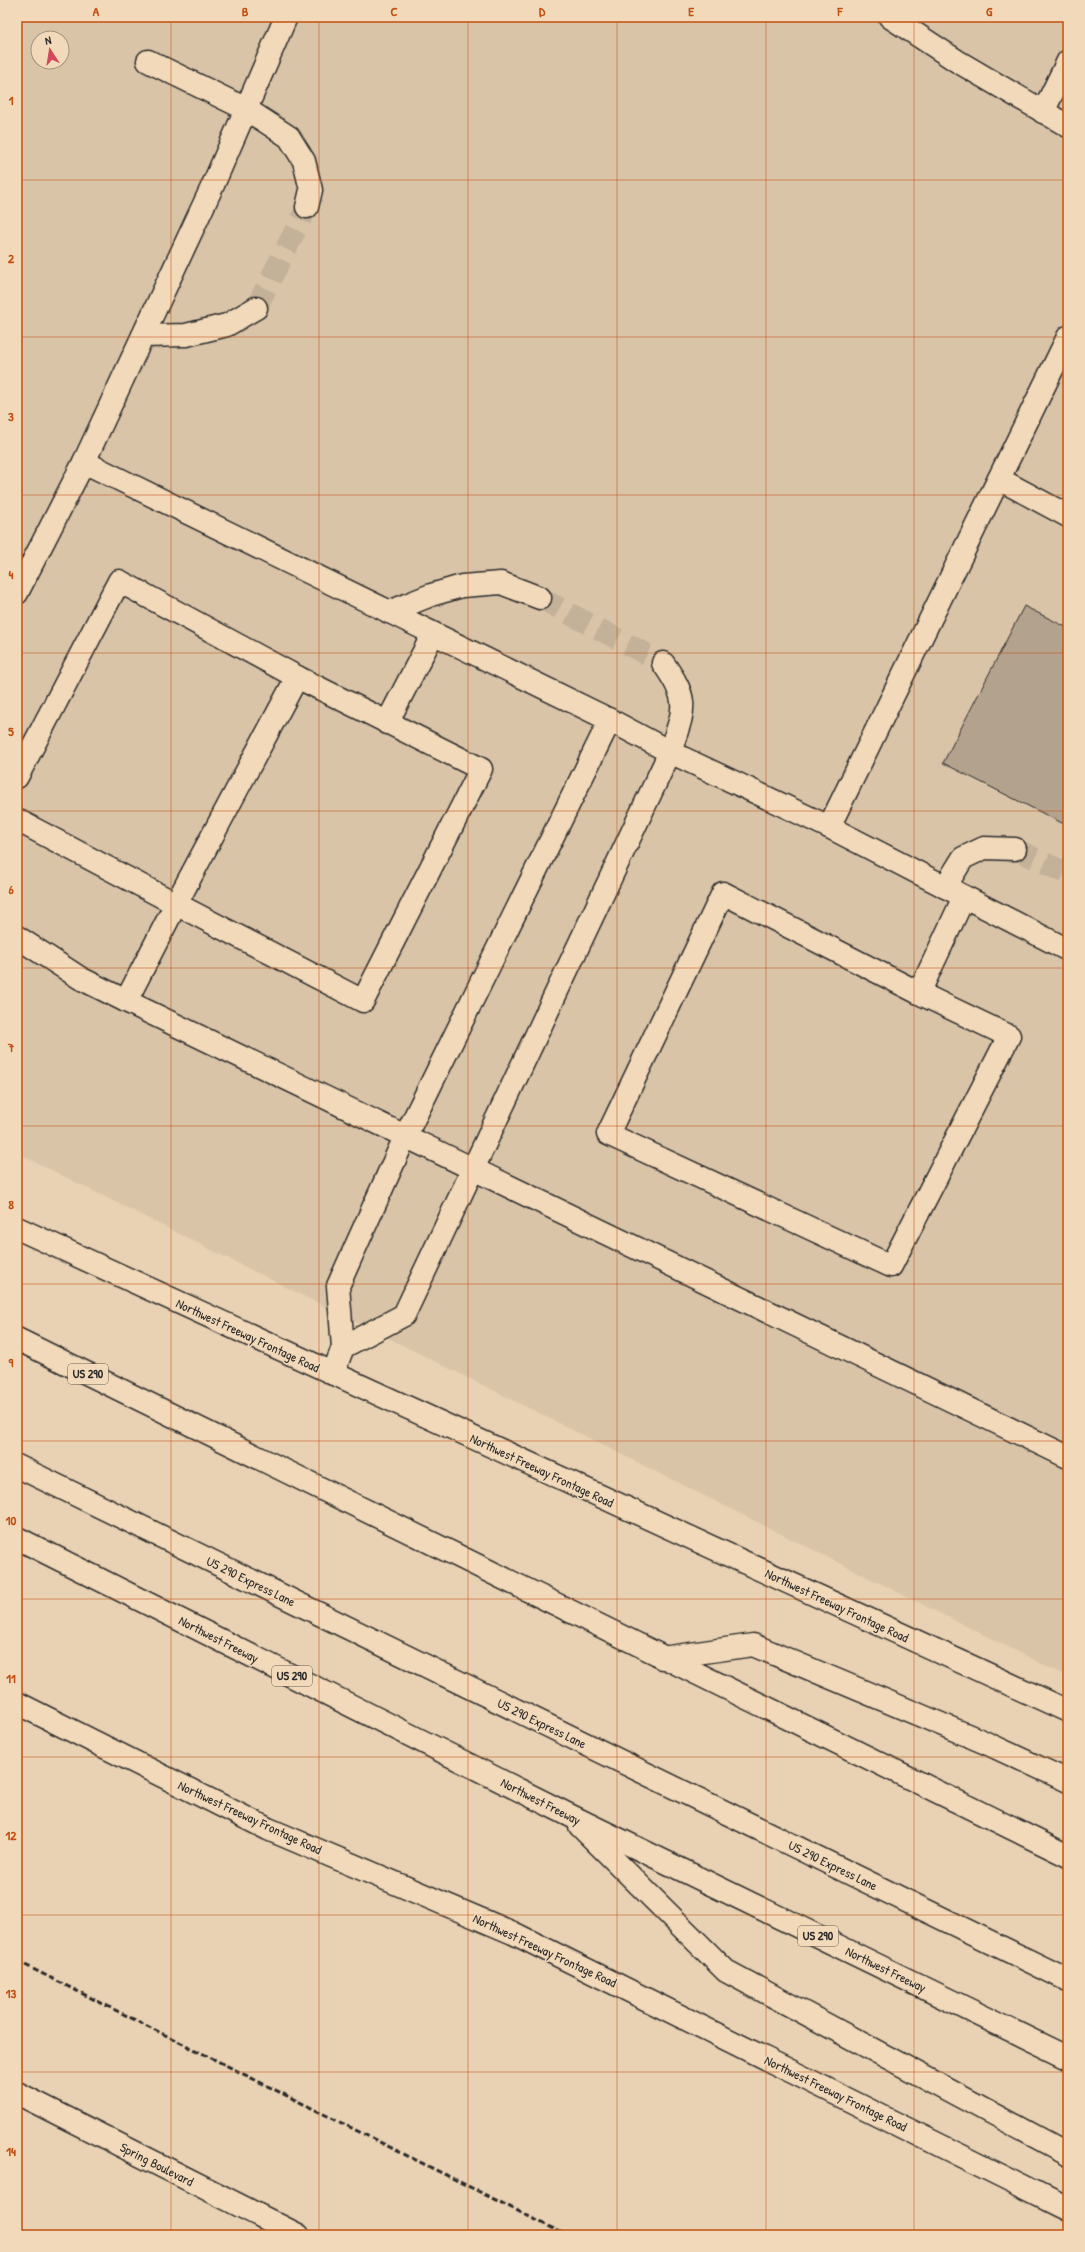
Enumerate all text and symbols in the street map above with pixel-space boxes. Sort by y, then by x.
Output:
text: A [93,2,100,20]
text: B [242,2,249,20]
text: C [390,2,398,20]
text: D [539,2,546,20]
text: E [688,2,694,20]
text: F [837,2,844,20]
text: G [986,2,993,20]
north arrow [30,30,70,70]
text: N [44,33,52,48]
text: 1 [9,91,14,109]
text: 2 [8,249,15,267]
text: 3 [8,407,14,425]
text: 4 [9,565,14,583]
text: 5 [8,722,14,740]
text: 6 [8,880,14,898]
text: 7 [7,1038,15,1056]
text: 8 [8,1195,14,1213]
street label: Northwest Freeway Frontage Road [173,1294,323,1376]
text: 9 [9,1353,14,1371]
road number: US 290 [68,1364,108,1384]
street label: Northwest Freeway Frontage Road [467,1429,617,1511]
text: 10 [6,1511,16,1529]
street label: US 290 Express Lane [203,1552,299,1610]
street label: Northwest Freeway Frontage Road [762,1564,912,1646]
street label: Northwest Freeway [176,1611,263,1667]
road number: US 290 [272,1666,312,1686]
text: 11 [6,1669,16,1687]
street label: US 290 Express Lane [494,1694,590,1752]
street label: Northwest Freeway [498,1773,585,1829]
street label: Northwest Freeway Frontage Road [175,1776,325,1858]
text: 12 [6,1826,17,1844]
street label: US 290 Express Lane [785,1836,881,1894]
street label: Northwest Freeway Frontage Road [470,1909,620,1991]
road number: US 290 [798,1926,838,1946]
street label: Northwest Freeway [843,1942,930,1997]
text: 13 [6,1984,16,2002]
street label: Northwest Freeway Frontage Road [762,2051,910,2135]
street label: Spring Boulevard [117,2138,197,2190]
text: 14 [6,2142,16,2160]

